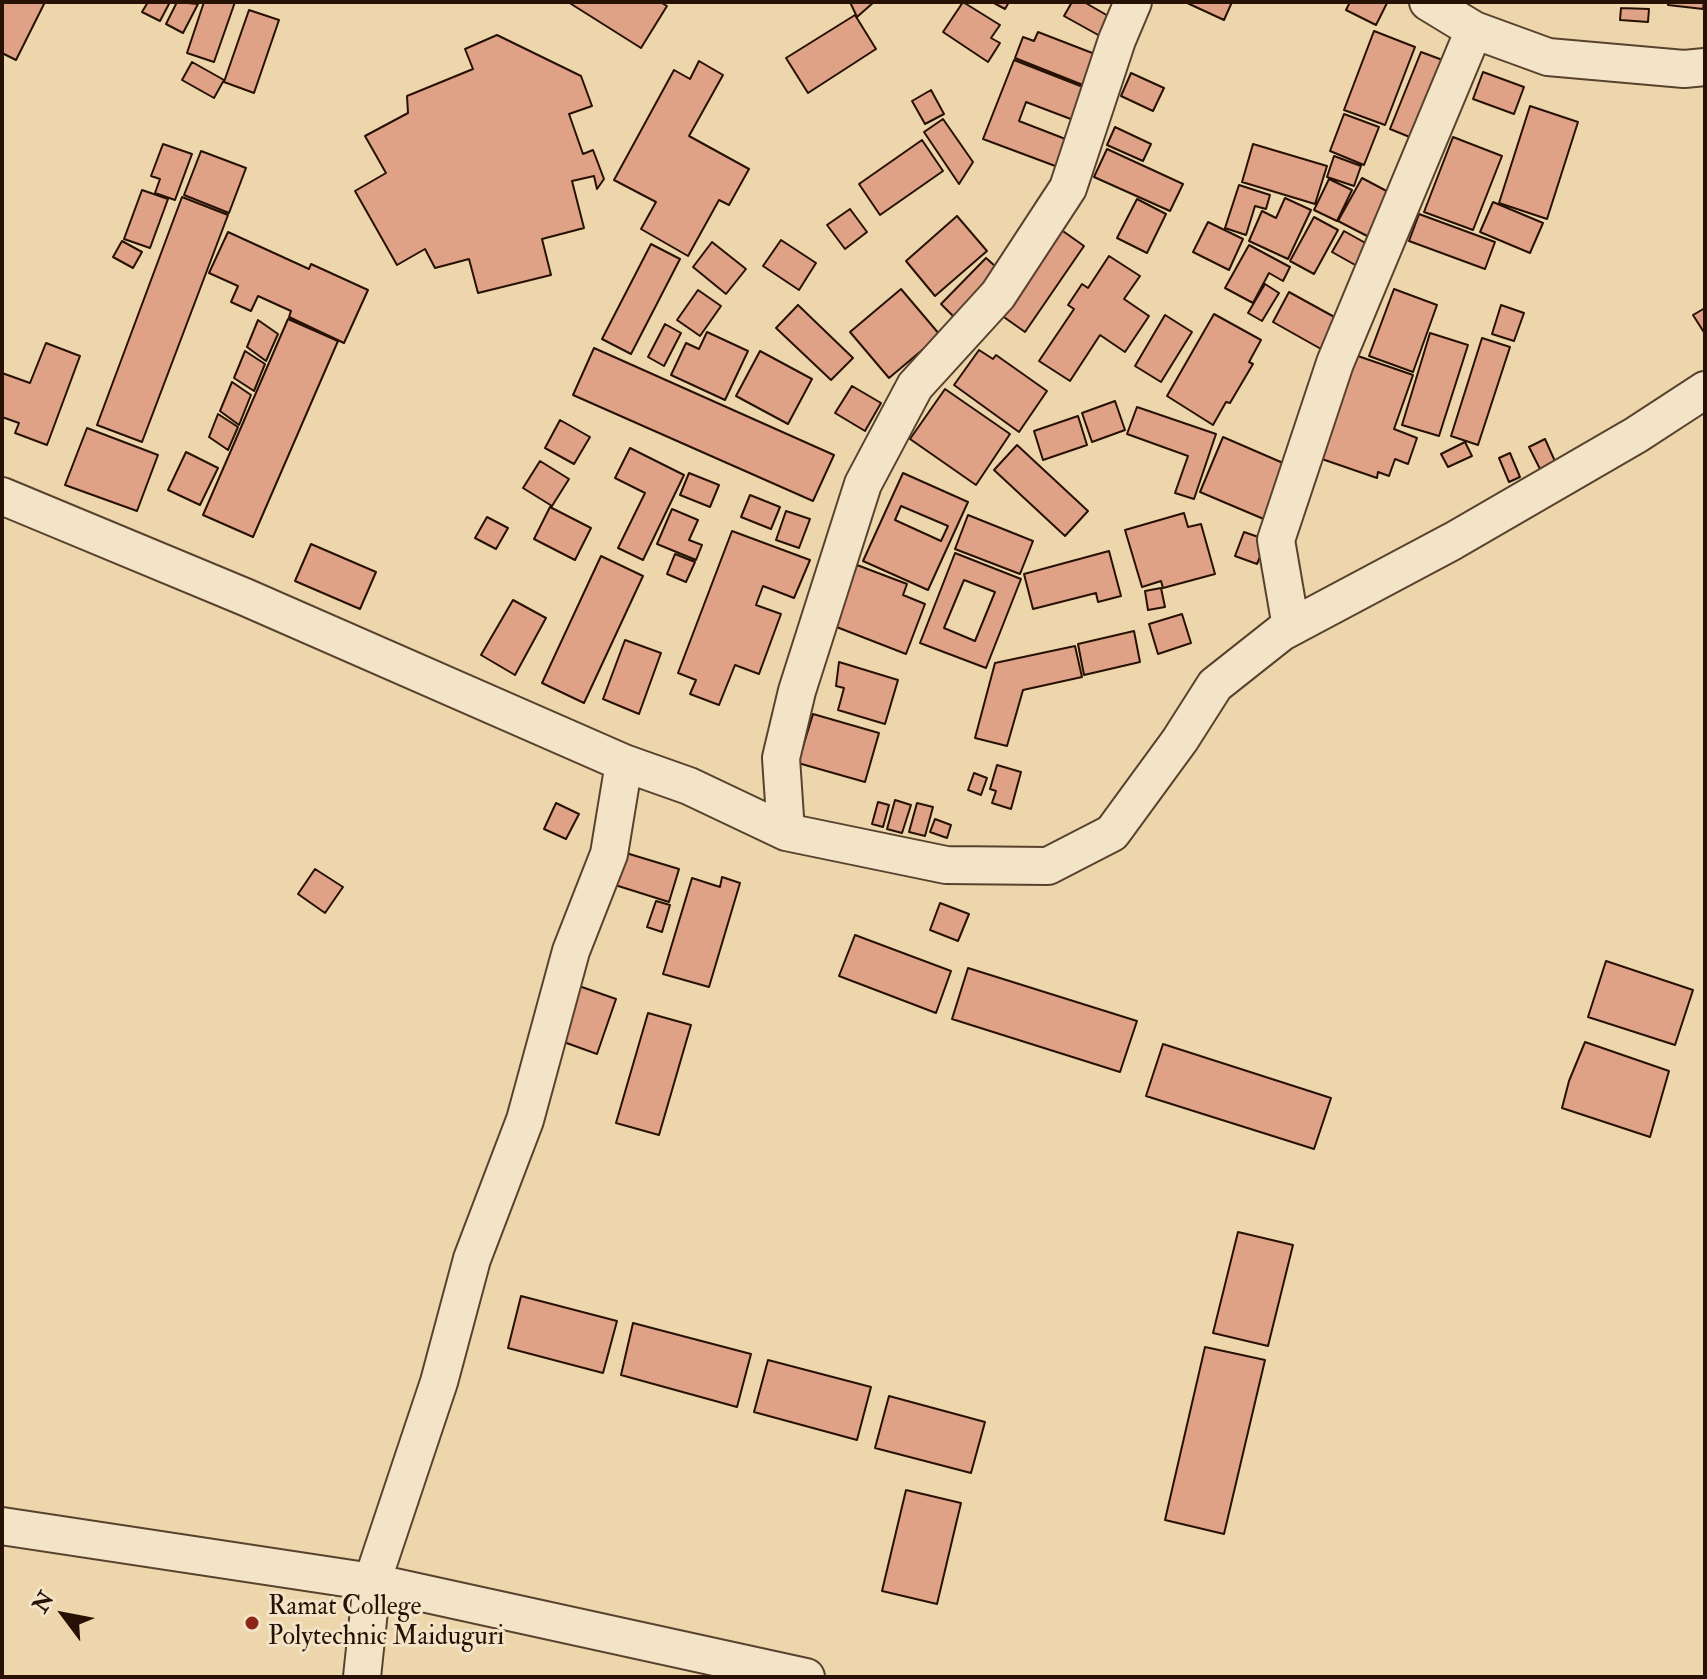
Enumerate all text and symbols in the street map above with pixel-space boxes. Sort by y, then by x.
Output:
north arrow [24,1575,104,1655]
text: N [27,1587,61,1618]
place label: Ramat College Polytechnic Maiduguri [268,1592,504,1654]
marker: Ramat College Polytechnic Maiduguri [243,1614,261,1632]

